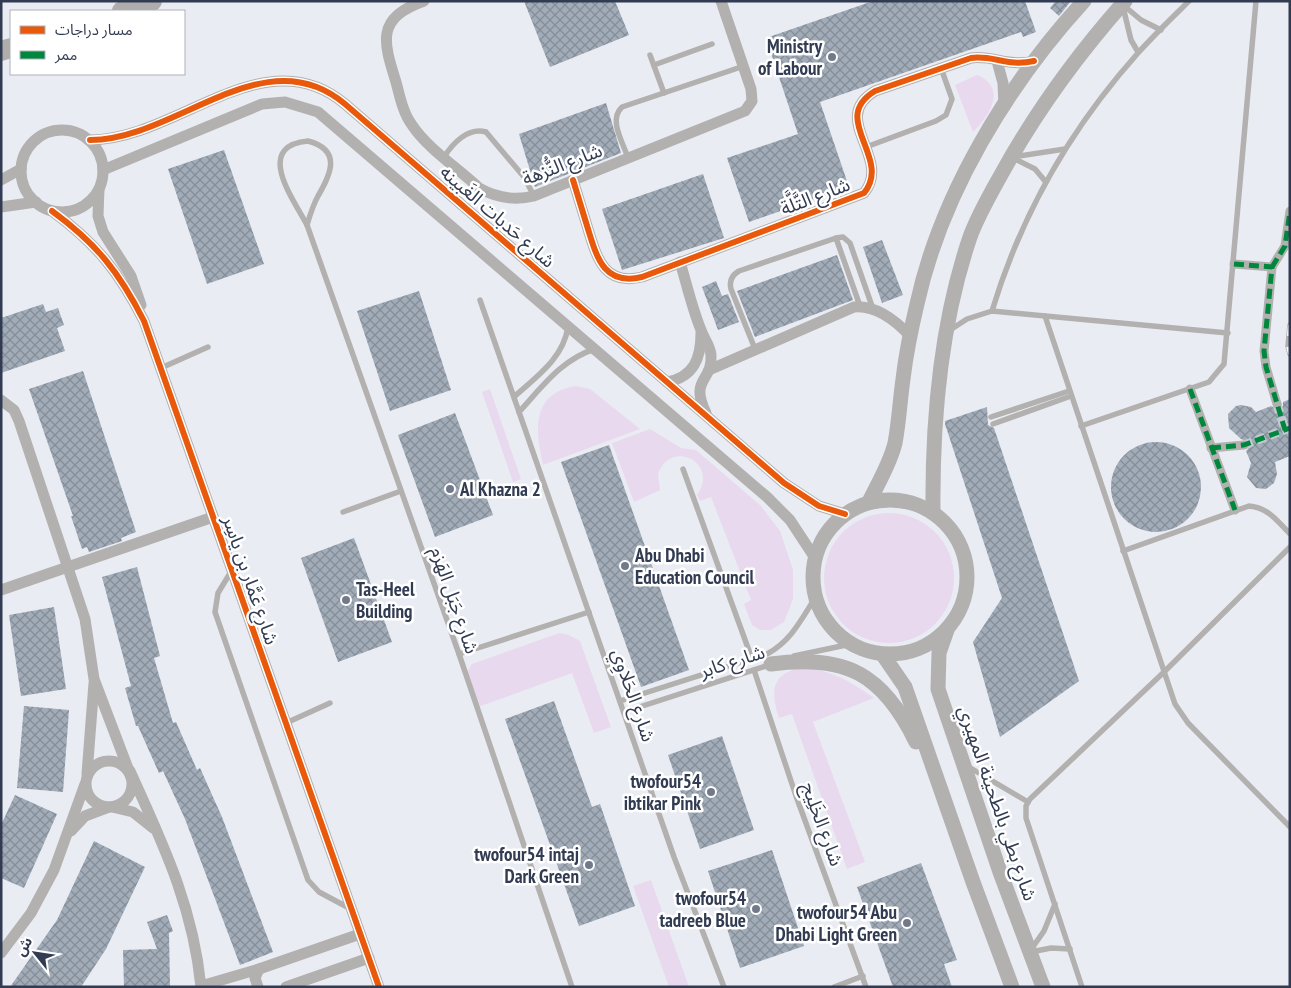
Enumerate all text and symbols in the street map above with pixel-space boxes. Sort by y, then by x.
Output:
legend [10,10,185,75]
text: مسار دراجات [55,20,133,39]
place label: Ministry of Labour [758,34,822,80]
text: ممر [54,45,78,64]
marker: Ministry of Labour [826,51,838,63]
street label: شارع النُّزهة [518,137,606,192]
street label: شارع حَدبات الغَبينه [434,160,560,274]
street label: شارع التَّلَّة [776,168,854,222]
place label: Al Khazna 2 [459,477,541,501]
marker: Al Khazna 2 [444,483,456,495]
street label: شارع عَمَّار بن ياسِر [215,511,284,648]
street label: شارع جَبَل الهَزم [423,543,485,658]
place label: Abu Dhabi Education Council [634,543,755,589]
marker: Abu Dhabi Education Council [619,560,631,572]
place label: Tas-Heel Building [356,577,415,623]
marker: Tas-Heel Building [340,594,352,606]
street label: شارع كابر [695,639,768,685]
street label: شارع الحَلاوِي [604,645,661,746]
street label: شارع بطي بالطحينة المهيري [950,702,1043,905]
place label: twofour54 ibtikar Pink [624,769,701,815]
street label: شارع الخَلِيج [794,779,849,870]
marker: twofour54 ibtikar Pink [705,786,717,798]
place label: twofour54 intaj Dark Green [474,842,579,888]
marker: twofour54 intaj Dark Green [583,859,595,871]
place label: twofour54 tadreeb Blue [659,886,746,932]
place label: twofour54 Abu Dhabi Light Green [775,900,897,946]
marker: twofour54 tadreeb Blue [750,903,762,915]
marker: twofour54 Abu Dhabi Light Green [901,917,913,929]
north arrow [10,928,60,978]
text: ش [11,934,36,959]

